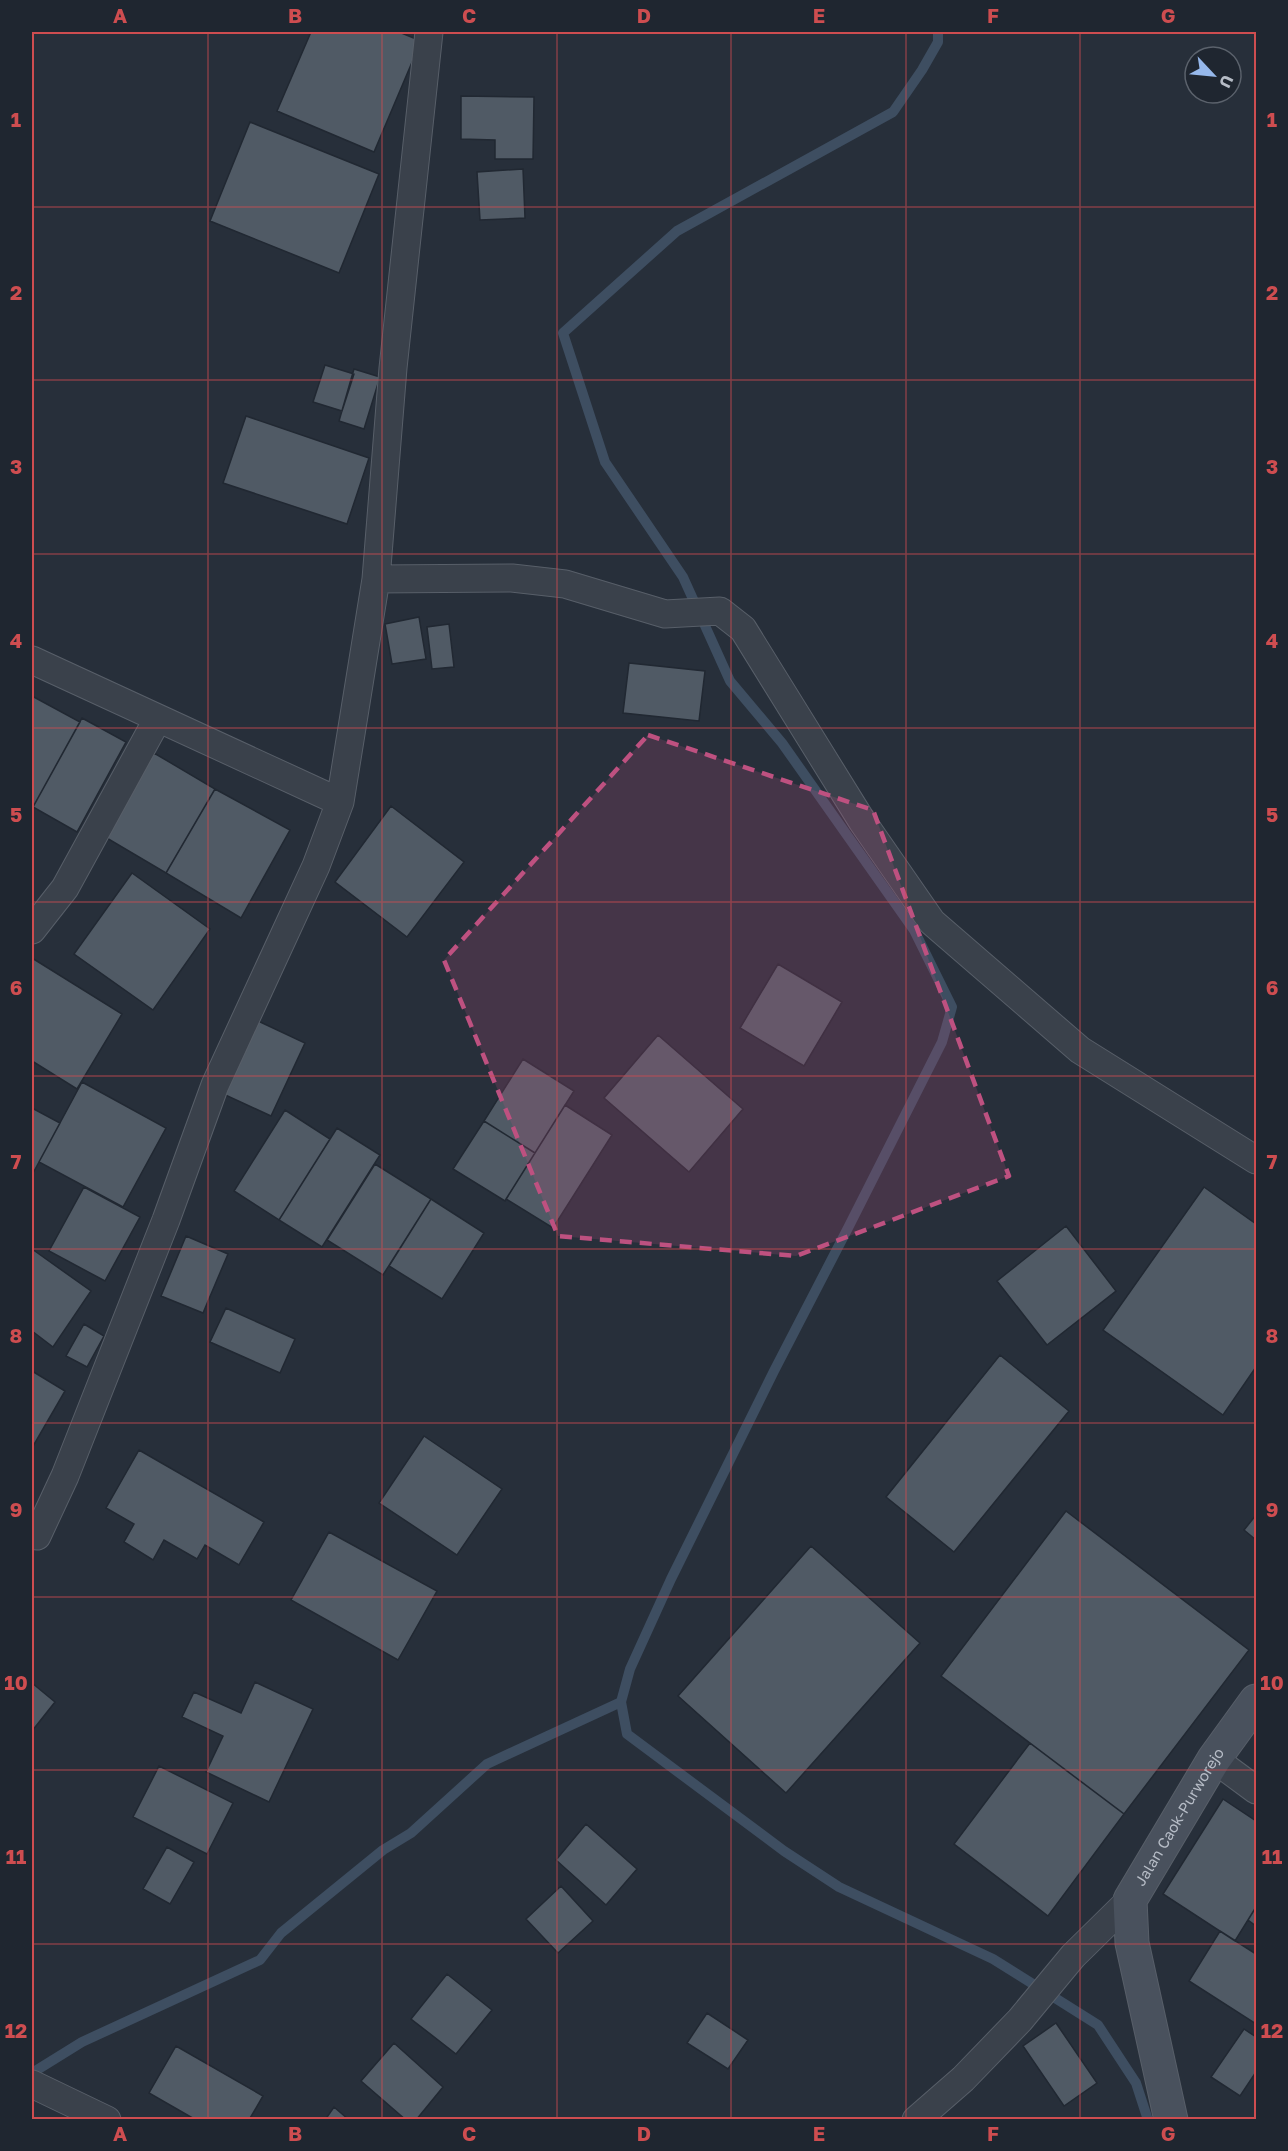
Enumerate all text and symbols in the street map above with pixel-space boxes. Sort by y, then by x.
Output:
text: A [113,3,127,27]
text: B [288,3,302,27]
text: C [462,3,476,27]
text: D [637,3,651,27]
text: E [813,3,825,27]
text: F [987,3,999,27]
text: G [1161,3,1175,27]
north arrow [1183,45,1243,105]
text: U [1215,72,1238,91]
text: 1 [11,107,21,131]
text: 1 [1267,107,1277,131]
text: 2 [10,280,22,304]
text: 2 [1266,280,1278,304]
text: 3 [10,454,22,478]
text: 3 [1266,454,1278,478]
text: 4 [10,628,22,652]
text: 4 [1266,628,1278,652]
text: 5 [10,802,22,826]
text: 5 [1266,802,1278,826]
text: 6 [10,975,22,999]
text: 6 [1266,975,1278,999]
text: 7 [11,1149,22,1173]
text: 7 [1267,1149,1278,1173]
text: 8 [10,1323,22,1347]
text: 8 [1266,1323,1278,1347]
text: 9 [10,1497,22,1521]
text: 9 [1266,1497,1278,1521]
text: 10 [4,1670,28,1694]
text: 10 [1260,1670,1284,1694]
street label: Jalan Caok-Purworejo [1130,1744,1227,1889]
text: 11 [6,1844,26,1868]
text: 11 [1262,1844,1282,1868]
text: 12 [5,2018,27,2042]
text: 12 [1261,2018,1283,2042]
text: A [113,2121,127,2145]
text: B [288,2121,302,2145]
text: C [462,2121,476,2145]
text: D [637,2121,651,2145]
text: E [813,2121,825,2145]
text: F [987,2121,999,2145]
text: G [1161,2121,1175,2145]

